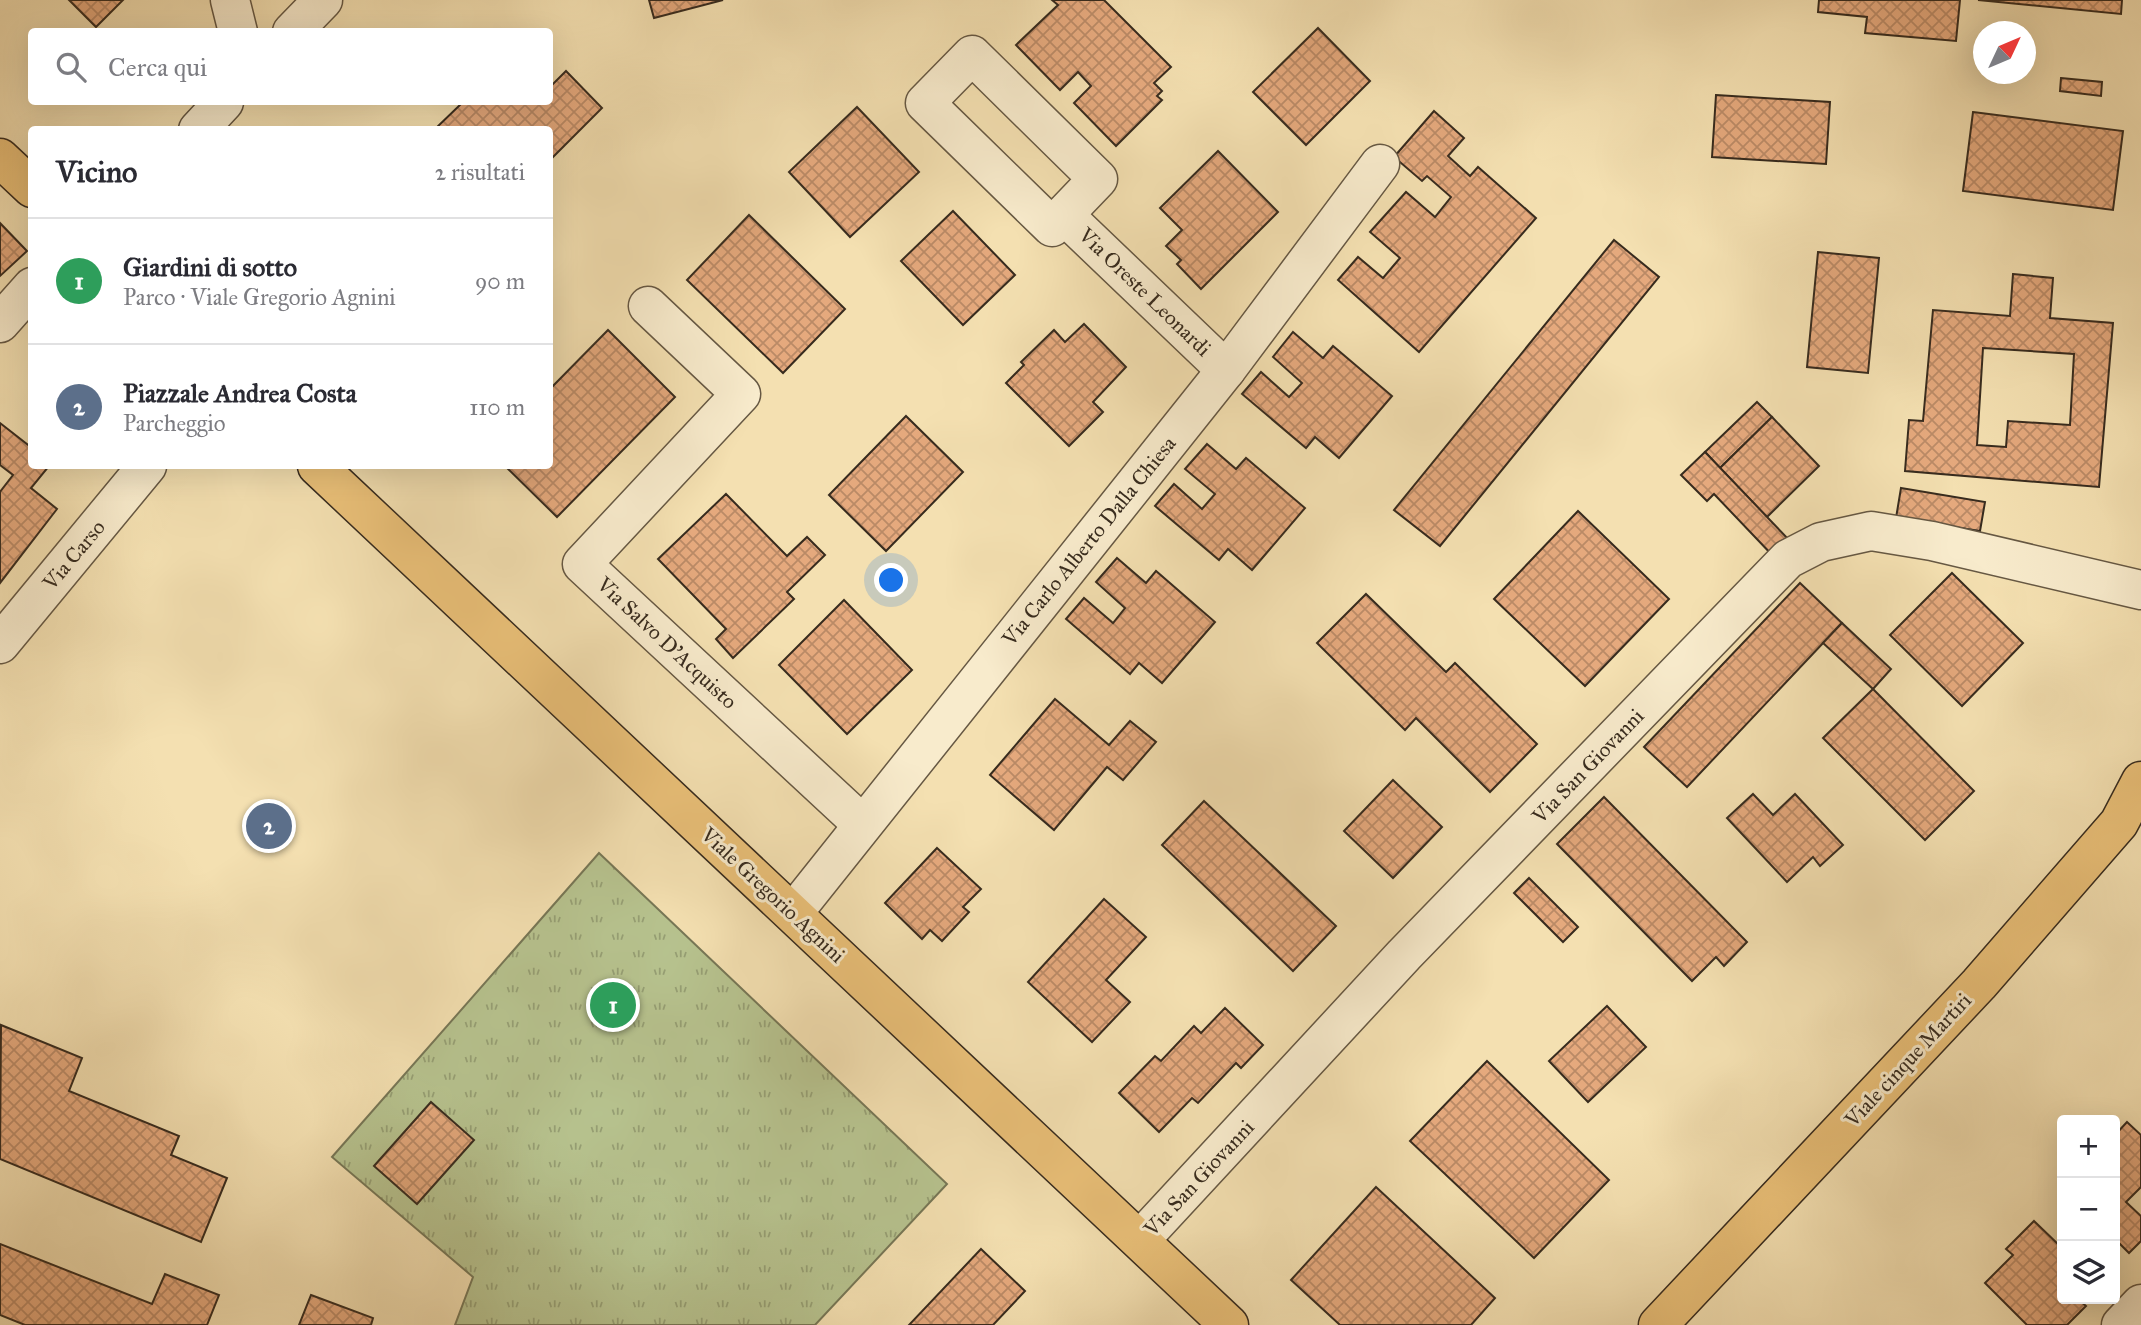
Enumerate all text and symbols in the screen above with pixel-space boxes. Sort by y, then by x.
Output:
north arrow [1973,21,2036,84]
search box [28,28,553,105]
icon: search [52,48,90,86]
text: Cerca qui [108,51,207,83]
text: Vicino [56,154,137,190]
text: 2 risultati [435,158,525,186]
street label: Via Oreste Leonardi [1073,222,1217,362]
text: Giardini di sotto [123,251,297,283]
text: 1 [74,267,84,295]
text: 90 m [475,267,525,295]
text: Parco · Viale Gregorio Agnini [123,283,396,311]
text: Piazzale Andrea Costa [123,377,357,409]
text: 2 [73,393,85,421]
text: 110 m [469,393,525,421]
text: Parcheggio [123,409,225,437]
street label: Via Carlo Alberto Dalla Chiesa [996,431,1182,652]
street label: Via Carso [37,515,111,596]
your location [874,563,908,597]
street label: Via Salvo D'Acquisto [591,571,743,715]
street label: Via San Giovanni [1526,703,1649,830]
pin: 2 [246,800,292,852]
street label: Viale Gregorio Agnini [695,821,851,969]
pin: 1 [590,979,636,1031]
street label: Viale cinque Martiri [1839,987,1977,1133]
street label: Via San Giovanni [1138,1114,1260,1242]
map controls [2057,1115,2120,1304]
button: + [2057,1115,2120,1178]
button: − [2057,1178,2120,1241]
button: layers [2057,1241,2120,1304]

